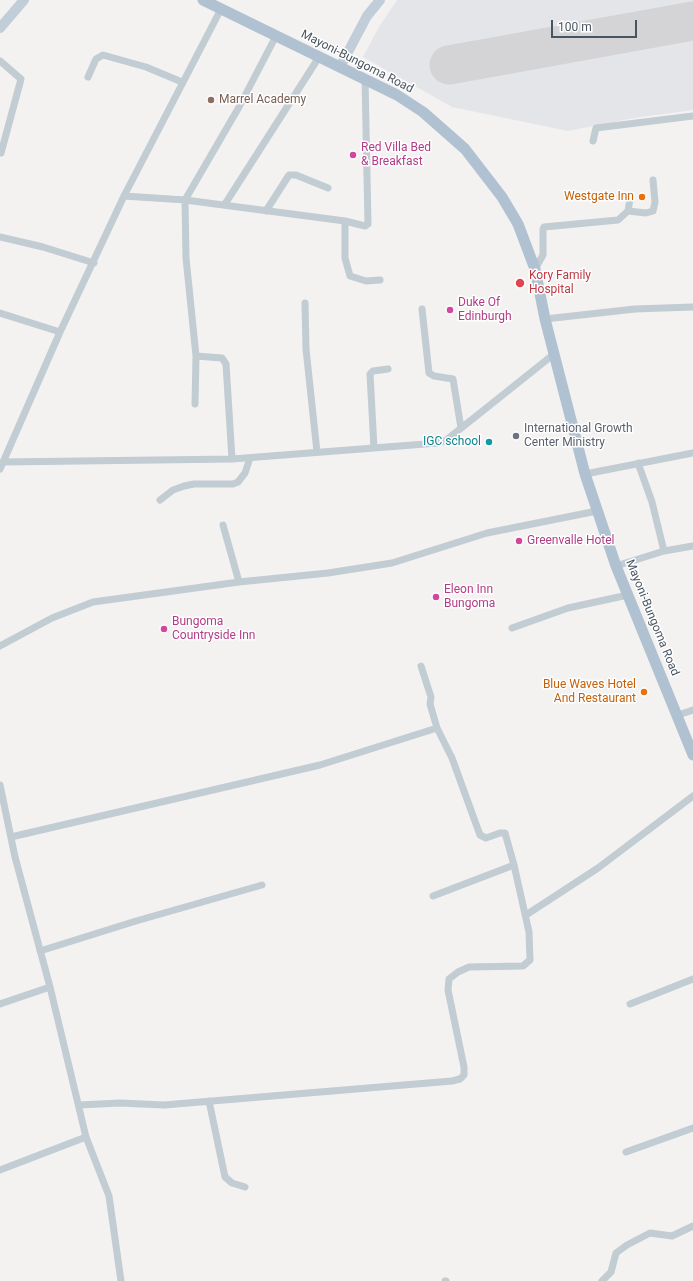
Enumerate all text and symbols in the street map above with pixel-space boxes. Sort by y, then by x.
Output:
scale bar [553,12,639,38]
text: 100 m [558,20,592,34]
street label: Mayoni-Bungoma Road [298,27,416,97]
place label: Marrel Academy [219,93,306,107]
marker: Marrel Academy [206,95,216,105]
place label: Red Villa Bed & Breakfast [361,141,431,169]
marker: Red Villa Bed & Breakfast [348,150,358,160]
place label: Westgate Inn [564,190,634,204]
marker: Westgate Inn [637,192,647,202]
place label: Kory Family Hospital [529,269,591,297]
marker: Kory Family Hospital [514,277,526,289]
place label: Duke Of Edinburgh [458,296,512,324]
marker: Duke Of Edinburgh [445,305,455,315]
place label: International Growth Center Ministry [524,422,633,450]
marker: International Growth Center Ministry [511,431,521,441]
place label: IGC school [423,435,481,449]
marker: IGC school [484,437,494,447]
place label: Greenvalle Hotel [527,534,615,548]
marker: Greenvalle Hotel [514,536,524,546]
street label: Mayoni-Bungoma Road [622,558,682,678]
place label: Eleon Inn Bungoma [444,583,495,611]
marker: Eleon Inn Bungoma [431,592,441,602]
place label: Bungoma Countryside Inn [172,615,255,643]
marker: Bungoma Countryside Inn [159,624,169,634]
place label: Blue Waves Hotel And Restaurant [543,678,636,706]
marker: Blue Waves Hotel And Restaurant [639,687,649,697]

